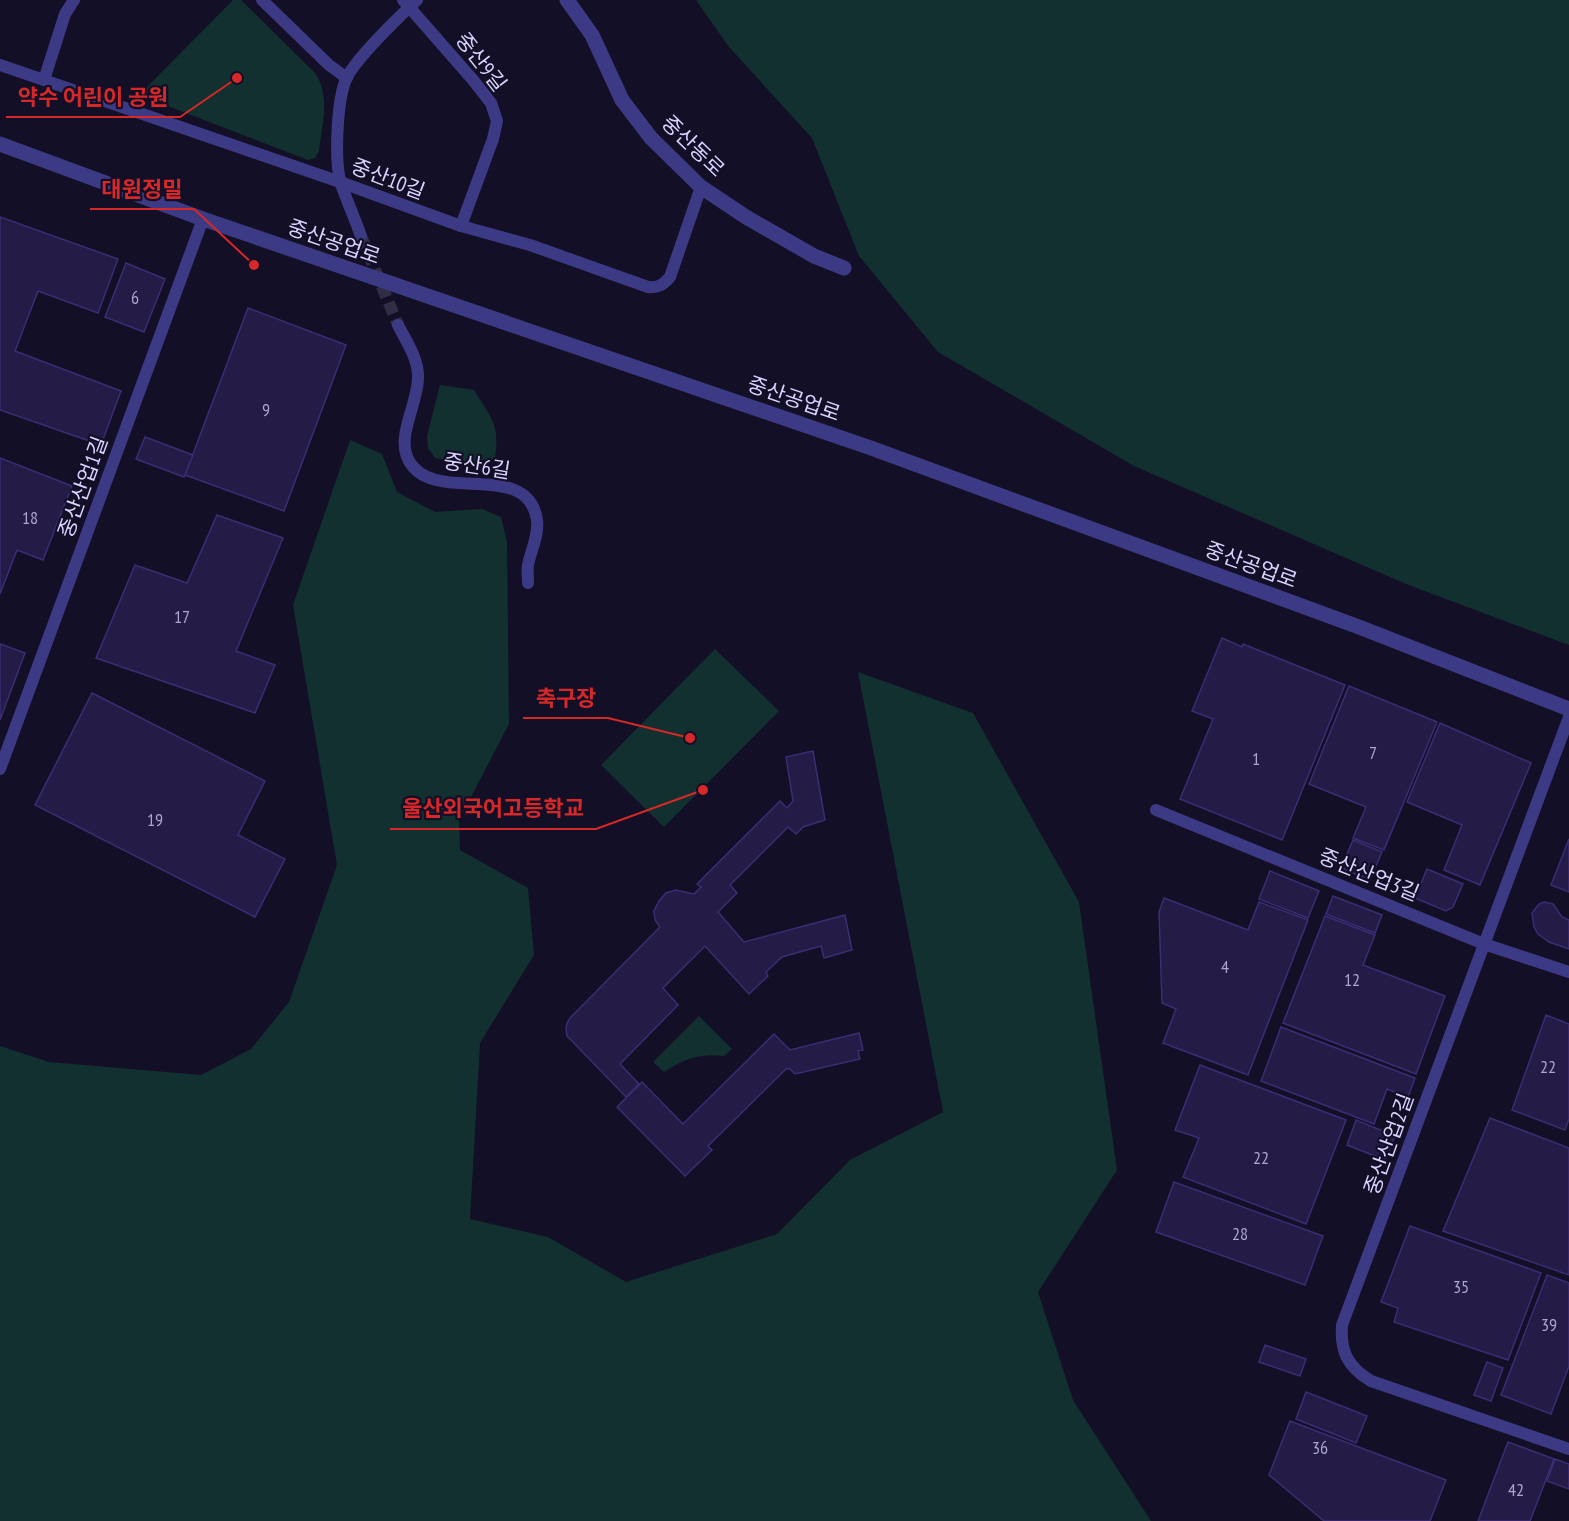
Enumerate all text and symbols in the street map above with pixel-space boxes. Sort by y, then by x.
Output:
street label: 중산9길 [450,27,513,97]
callout: 약수 어린이 공원 [6,77,180,117]
text: 약수 어린이 공원 [18,83,168,111]
street label: 중산동로 [656,109,731,182]
street label: 중산10길 [347,152,429,205]
callout: 대원정밀 [90,169,194,209]
text: 대원정밀 [102,175,182,203]
street label: 중산공업로 [284,213,384,270]
house number: 6 [131,286,139,309]
street label: 중산공업로 [744,370,844,427]
house number: 9 [262,398,270,421]
street label: 중산산업1길 [52,432,113,541]
street label: 중산6길 [442,447,512,484]
house number: 18 [22,506,38,529]
street label: 중산공업로 [1201,535,1301,594]
house number: 17 [174,605,190,628]
callout: 축구장 [523,678,608,718]
text: 축구장 [536,684,596,712]
house number: 7 [1369,741,1377,764]
house number: 1 [1252,747,1260,770]
callout: 울산외국어고등학교 [390,789,596,829]
text: 울산외국어고등학교 [402,794,584,822]
house number: 19 [147,808,163,831]
street label: 중산산업3길 [1315,842,1423,907]
house number: 4 [1221,955,1229,978]
house number: 12 [1344,968,1360,991]
house number: 22 [1540,1055,1556,1078]
street label: 중산산업2길 [1358,1089,1419,1198]
house number: 22 [1253,1146,1269,1169]
house number: 28 [1232,1222,1248,1245]
house number: 35 [1453,1275,1469,1298]
house number: 39 [1541,1313,1557,1336]
house number: 36 [1312,1436,1328,1459]
house number: 42 [1508,1478,1524,1501]

